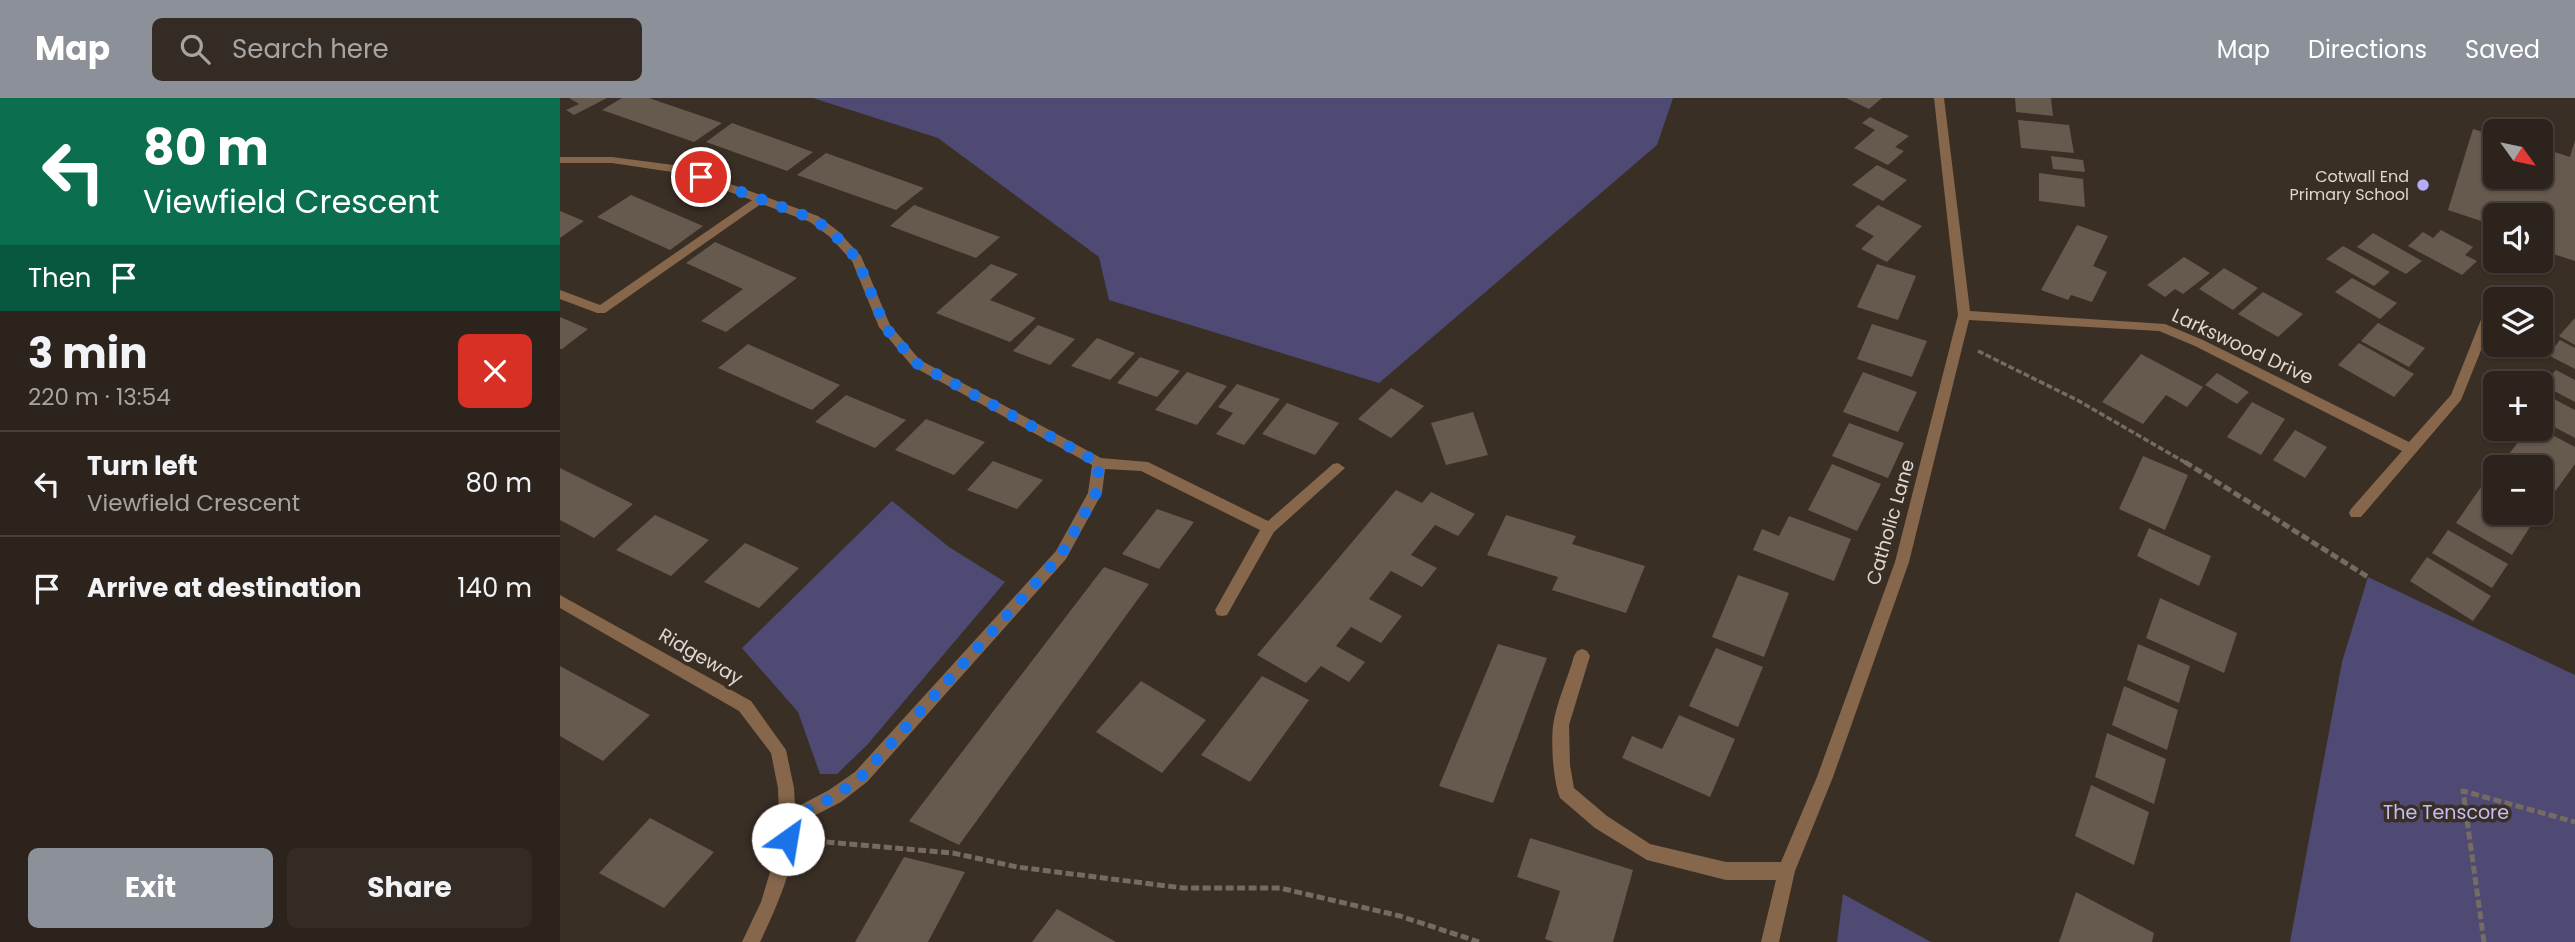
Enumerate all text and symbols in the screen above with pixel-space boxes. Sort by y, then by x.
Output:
search box [152,18,642,81]
text: Map [35,25,110,72]
icon: search [176,30,214,68]
text: Search here [232,31,389,67]
text: Map [2217,33,2270,66]
text: Directions [2308,33,2427,66]
text: Saved [2465,33,2540,66]
text: 80 m [143,114,269,182]
north arrow [2483,119,2553,189]
map controls [2483,119,2553,525]
icon: left [28,126,119,217]
pin [671,147,731,207]
icon: arrive [682,158,720,196]
place label: Cotwall End Primary School [2290,165,2409,206]
marker: Cotwall End Primary School [2415,177,2431,193]
text: Viewfield Crescent [143,179,439,224]
button: sound [2483,203,2553,273]
icon: arrive [105,259,143,297]
text: Then [28,260,91,296]
button: layers [2483,287,2553,357]
street label: Larkswood Drive [2168,302,2318,391]
text: 3 min [28,324,148,383]
button: close [458,334,532,408]
button: + [2483,371,2553,441]
text: 220 m · 13:54 [28,381,171,413]
text: Turn left [87,448,198,484]
button: − [2483,455,2553,525]
street label: Catholic Lane [1860,456,1921,588]
icon: left [28,465,66,503]
text: 80 m [466,465,532,501]
text: Viewfield Crescent [87,487,300,519]
icon: arrive [28,570,66,608]
text: Arrive at destination [87,570,362,606]
text: 140 m [457,570,532,606]
street label: Ridgeway [654,622,748,691]
park label: The Tenscore [2383,799,2509,826]
position arrow [751,802,825,876]
button: Exit [28,848,273,928]
button: Share [287,848,532,928]

